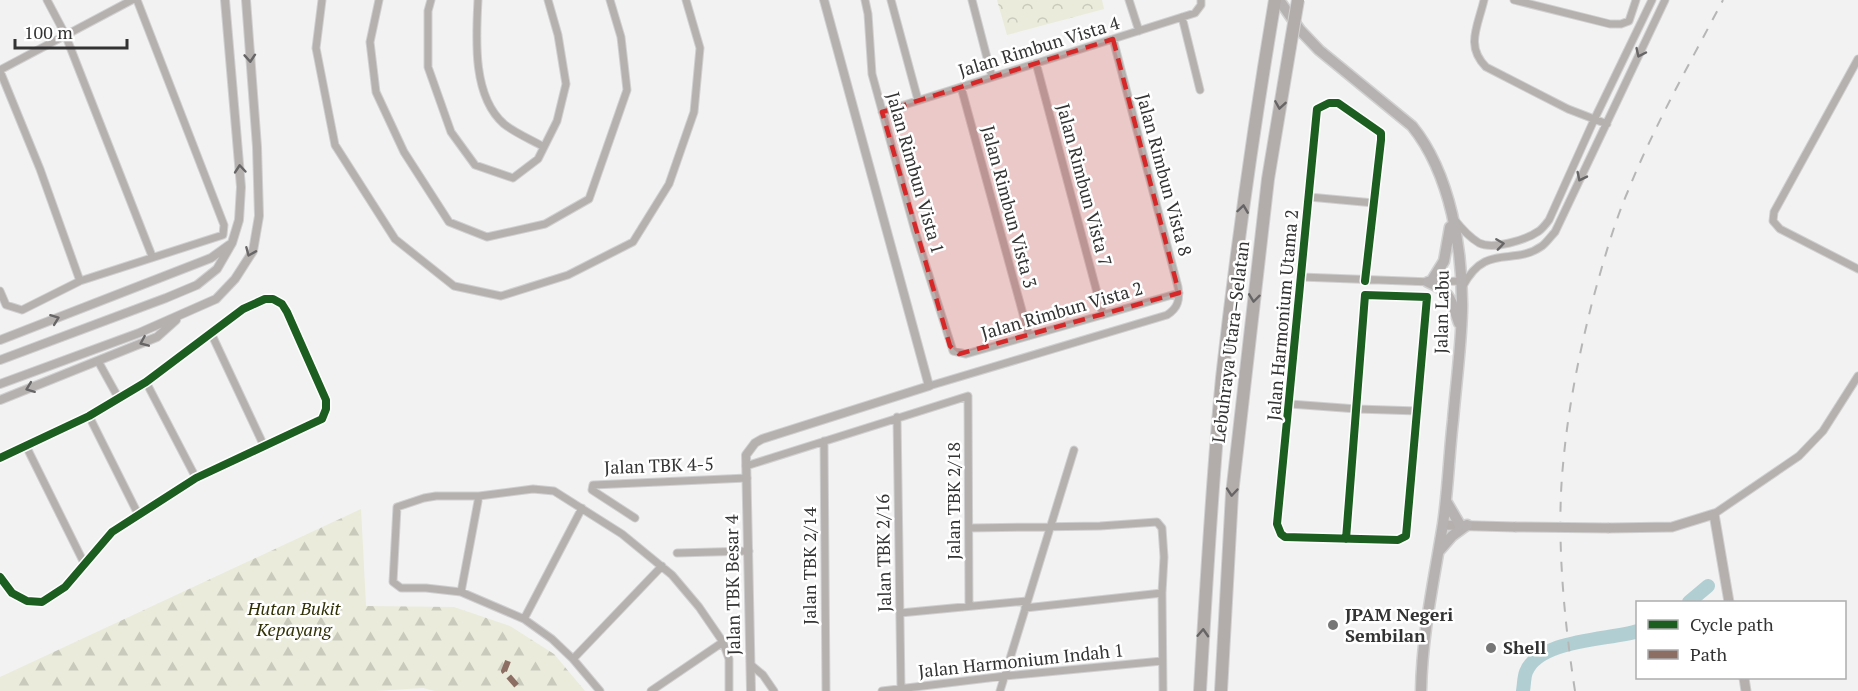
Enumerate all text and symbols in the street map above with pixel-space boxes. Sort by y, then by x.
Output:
street label: Jalan Rimbun Vista 4 [955,10,1123,82]
scale bar [15,12,128,50]
text: 100 m [24,20,73,44]
one-way arrow [1636,46,1648,57]
one-way arrow [243,54,256,63]
street label: Jalan Rimbun Vista 1 [881,89,951,256]
street label: Jalan Rimbun Vista 8 [1132,91,1198,259]
one-way arrow [1275,100,1287,109]
street label: Jalan Rimbun Vista 7 [1052,101,1118,269]
street label: Jalan Rimbun Vista 3 [977,123,1043,291]
one-way arrow [234,165,247,174]
one-way arrow [1577,170,1589,181]
one-way arrow [1237,204,1249,213]
street label: Jalan Harmonium Utama 2 [1261,208,1303,422]
one-way arrow [1495,238,1504,250]
street label: Lebuhraya Utara–Selatan [1206,239,1254,444]
one-way arrow [246,245,258,256]
street label: Jalan Labu [1428,270,1454,354]
street label: Jalan Rimbun Vista 2 [978,275,1145,345]
one-way arrow [1248,293,1261,302]
one-way arrow [48,314,59,326]
one-way arrow [139,335,150,347]
one-way arrow [25,381,36,393]
street label: Jalan TBK 2/18 [941,442,965,560]
street label: Jalan TBK 4-5 [604,451,714,479]
one-way arrow [1226,487,1239,496]
street label: Jalan TBK 2/16 [870,493,896,612]
street label: Jalan TBK 2/14 [797,507,821,625]
street label: Jalan TBK Besar 4 [719,514,745,656]
park label: Hutan Bukit Kepayang [246,596,341,641]
legend [1636,601,1846,679]
place label: JPAM Negeri Sembilan [1345,602,1453,647]
text: Cycle path [1690,612,1774,636]
marker: JPAM Negeri Sembilan [1326,618,1340,632]
one-way arrow [1197,628,1210,637]
place label: Shell [1503,635,1546,659]
street label: Jalan Harmonium Indah 1 [917,637,1125,683]
marker: Shell [1484,641,1498,655]
text: Path [1690,642,1727,666]

